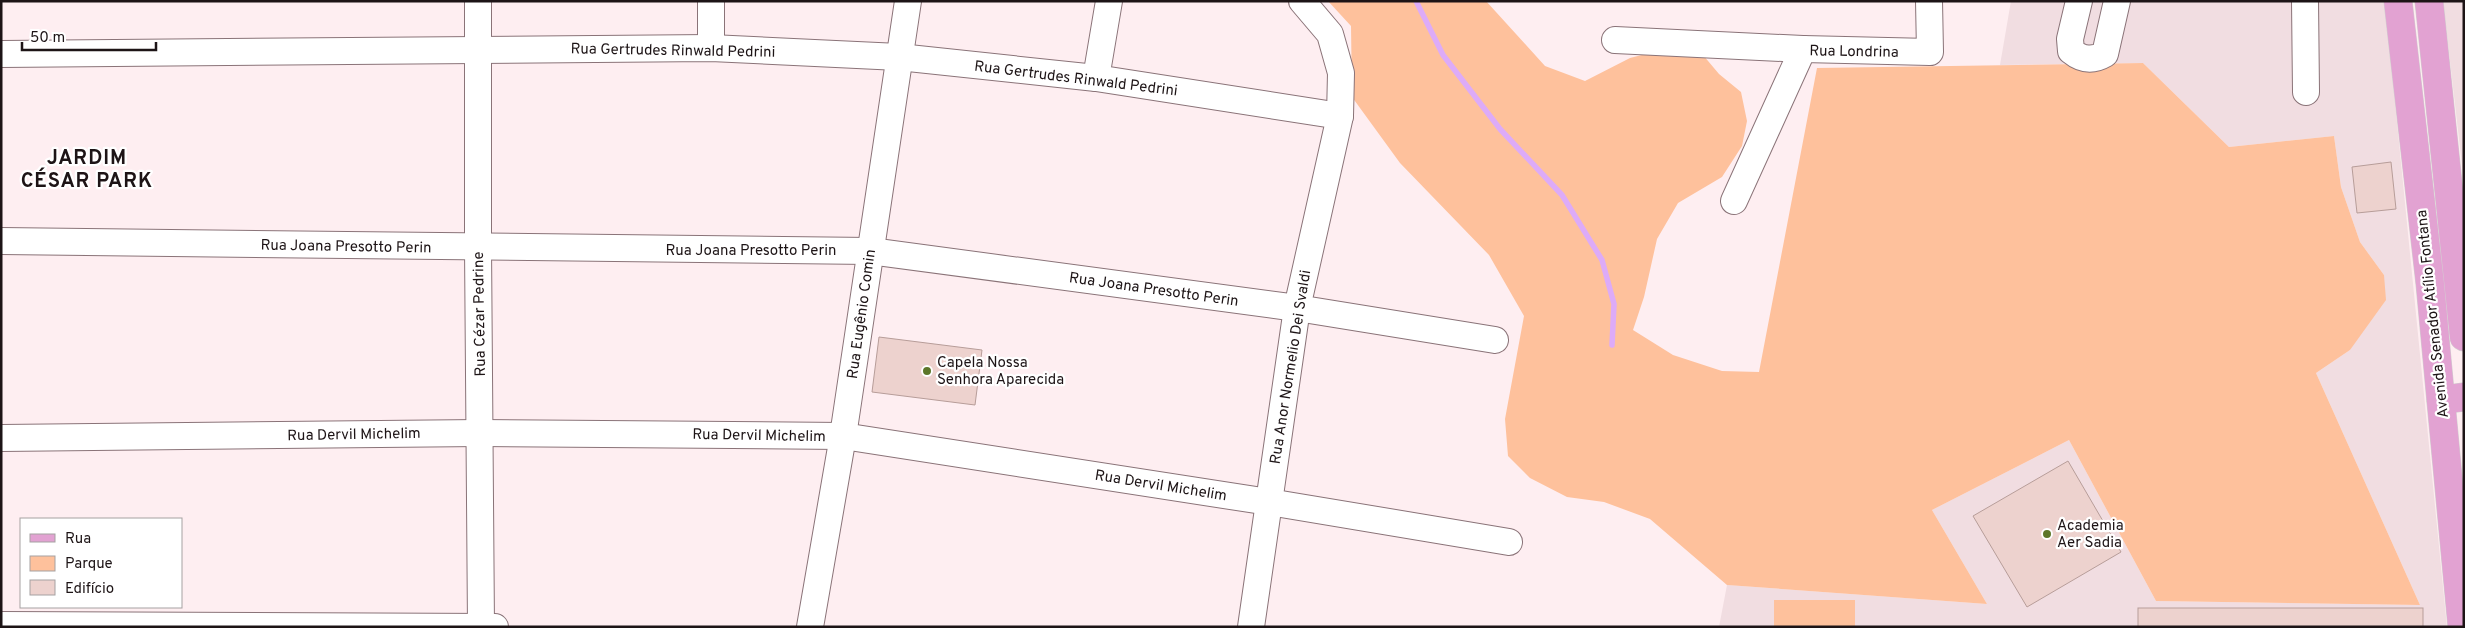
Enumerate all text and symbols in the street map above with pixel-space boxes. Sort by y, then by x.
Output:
scale bar [22,20,156,52]
text: 50 m [30,29,65,48]
street label: Rua Gertrudes Rinwald Pedrini [570,40,776,63]
street label: Rua Londrina [1809,42,1899,63]
street label: Rua Gertrudes Rinwald Pedrini [973,58,1179,101]
district label: JARDIM CÉSAR PARK [21,146,153,195]
street label: Avenida Senador Atílio Fontana [2413,209,2454,419]
street label: Rua Joana Presotto Perin [260,237,432,258]
street label: Rua Joana Presotto Perin [665,242,837,261]
street label: Rua Eugênio Comin [844,248,881,380]
street label: Rua Cézar Pedrine [470,251,491,377]
street label: Rua Joana Presotto Perin [1068,269,1240,312]
street label: Rua Anor Normelio Dei Svaldi [1267,269,1316,466]
place label: Capela Nossa Senhora Aparecida [937,354,1064,390]
marker: Capela Nossa Senhora Aparecida [921,365,933,377]
street label: Rua Dervil Michelim [287,425,421,446]
street label: Rua Dervil Michelim [692,426,826,447]
street label: Rua Dervil Michelim [1093,467,1228,506]
place label: Academia Aer Sadia [2057,517,2124,553]
legend [20,518,182,608]
marker: Academia Aer Sadia [2041,528,2053,540]
text: Rua [65,530,91,549]
text: Parque [65,555,113,574]
text: Edifício [65,580,114,599]

